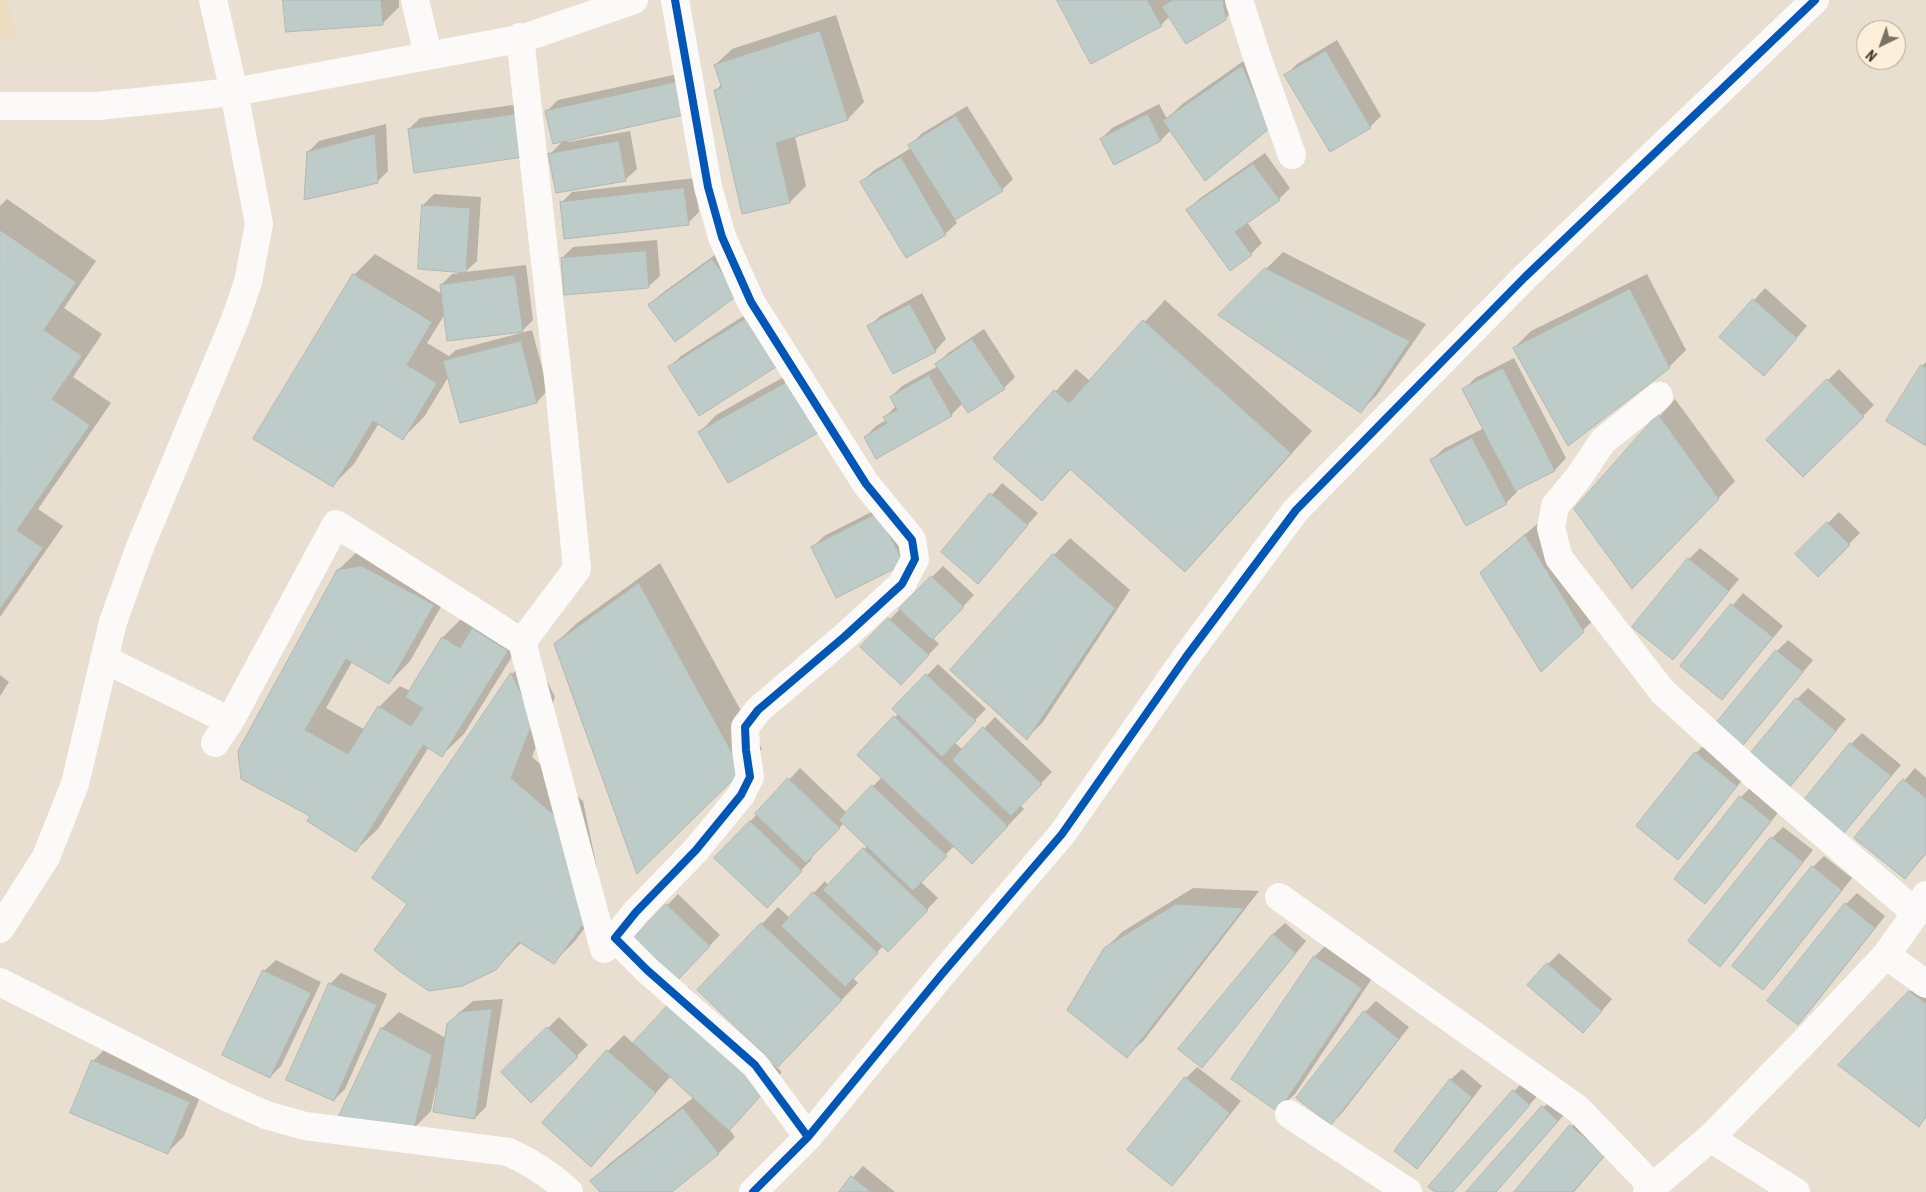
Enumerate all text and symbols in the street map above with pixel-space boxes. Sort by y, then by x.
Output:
north arrow [1856,20,1906,70]
text: N [1863,47,1880,64]

